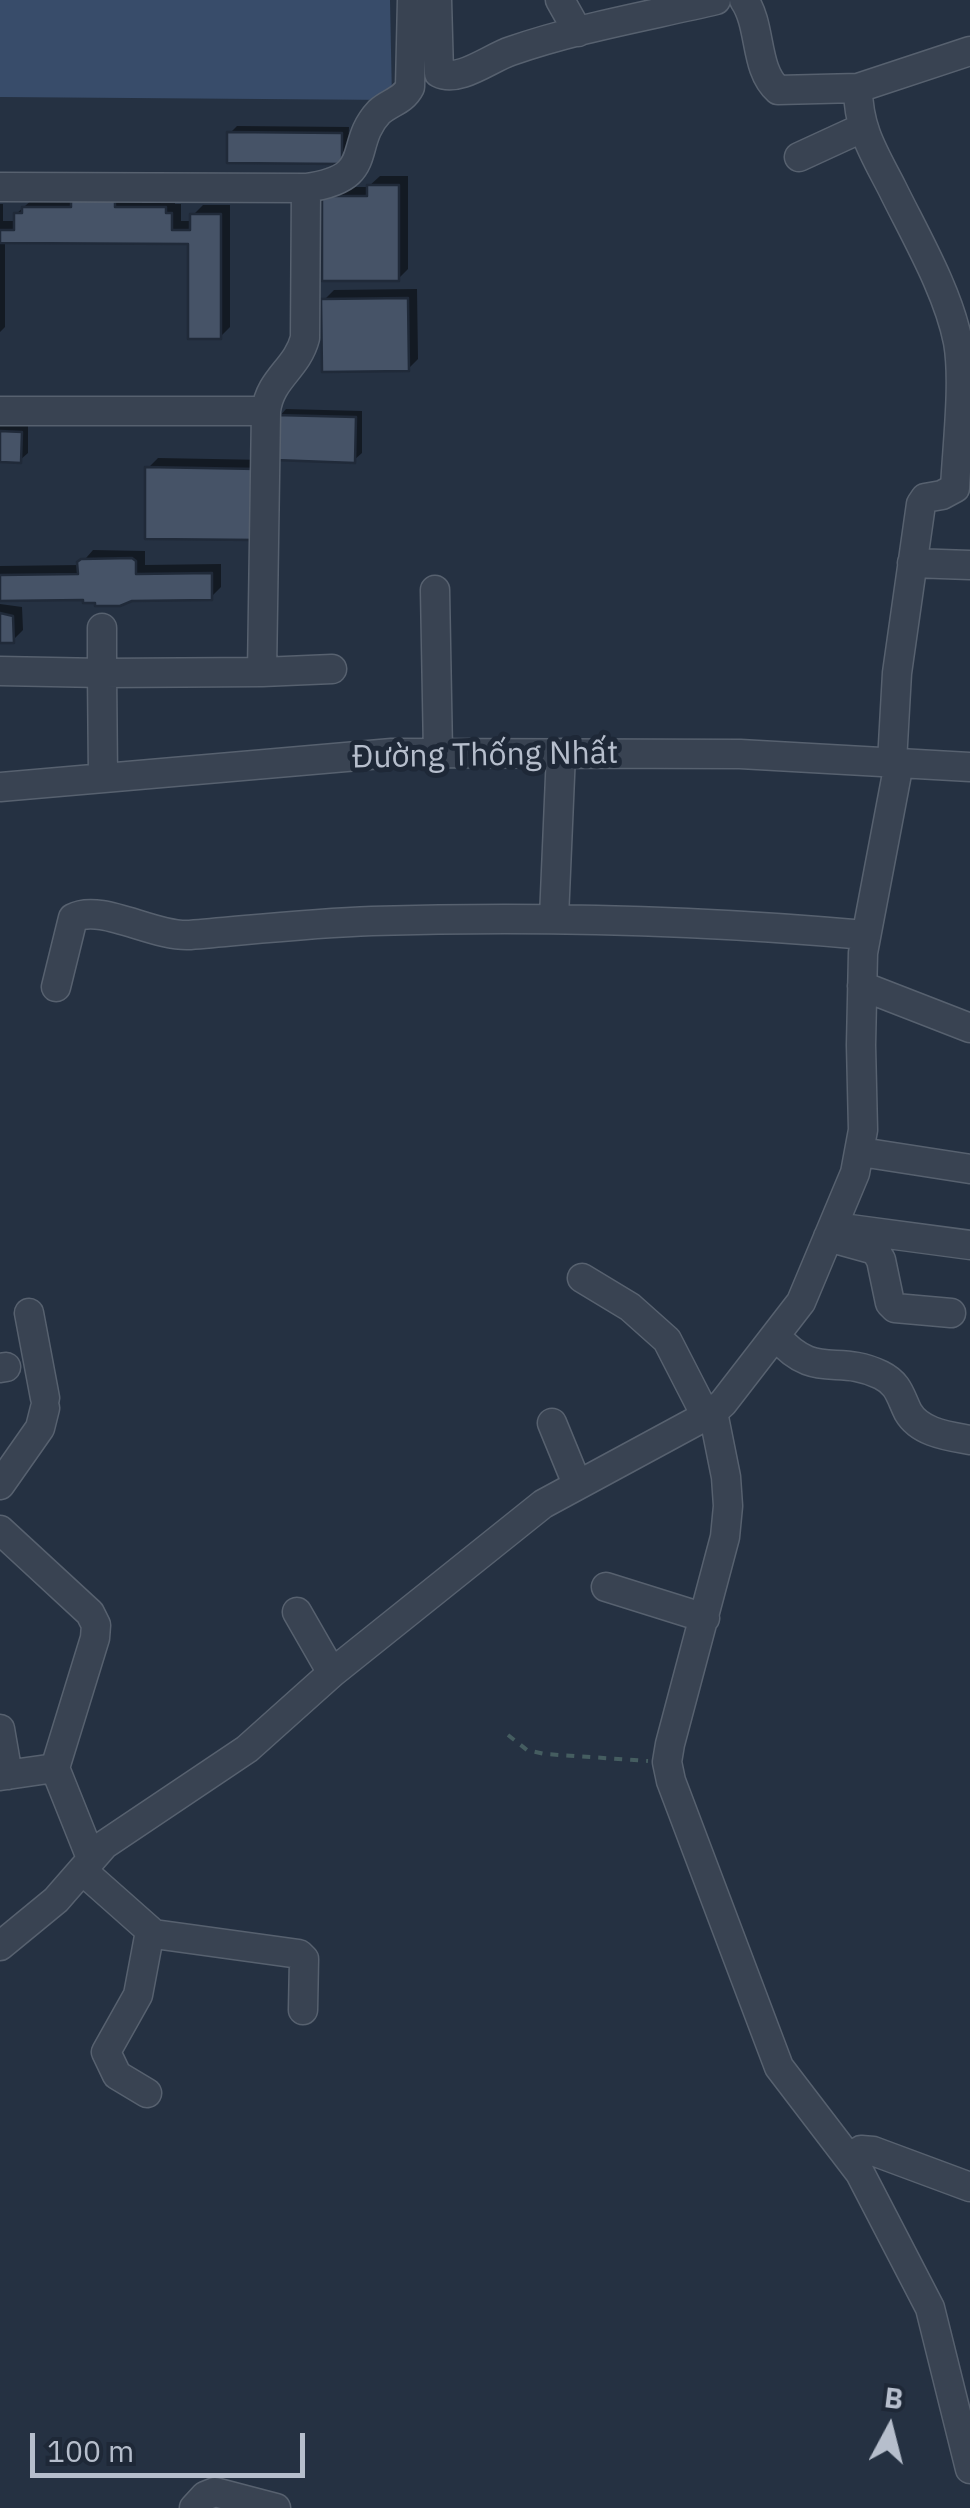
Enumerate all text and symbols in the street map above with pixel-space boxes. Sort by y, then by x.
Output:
street label: Đường Thống Nhất [351,734,619,778]
north arrow [840,2378,940,2478]
text: B [882,2378,905,2417]
scale bar [35,2413,310,2475]
text: 100 m [47,2431,134,2470]

